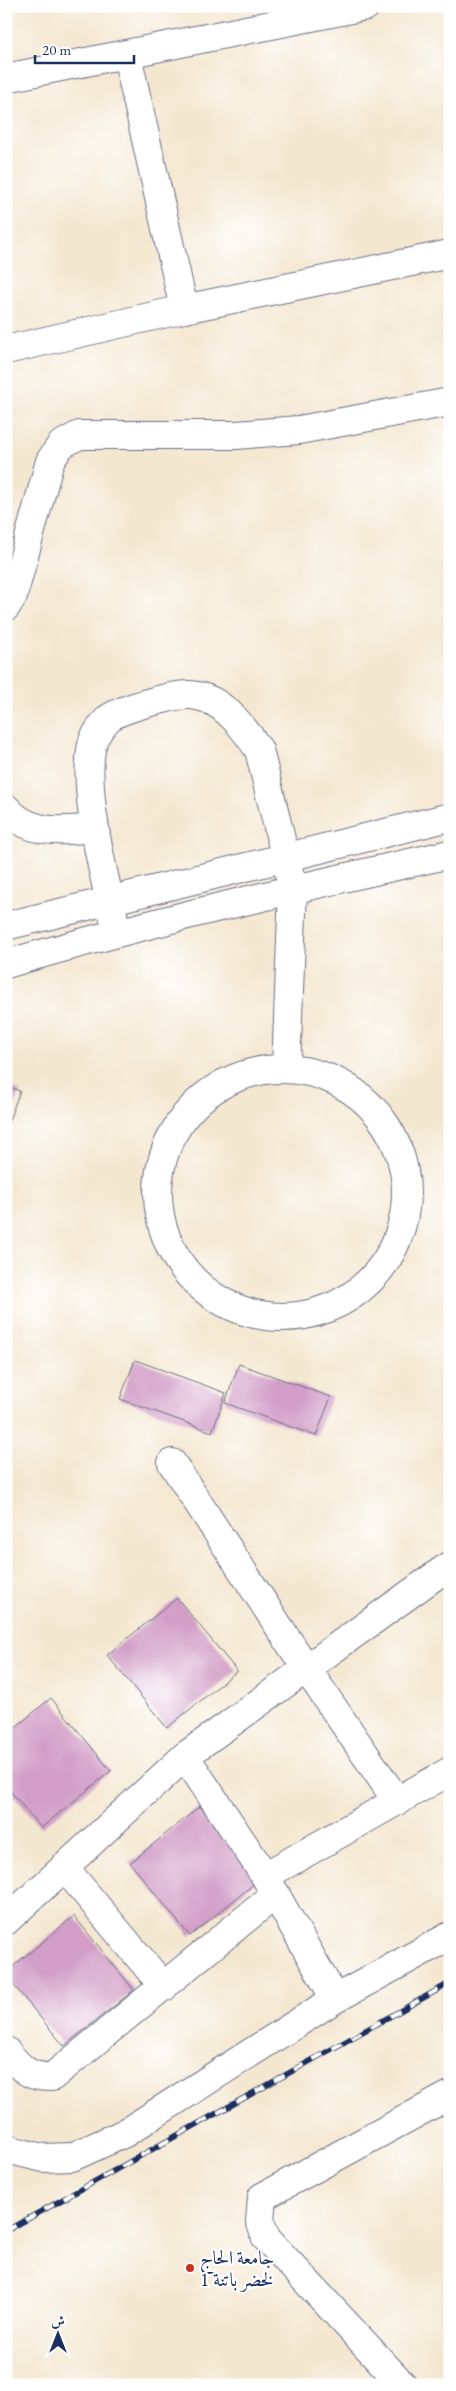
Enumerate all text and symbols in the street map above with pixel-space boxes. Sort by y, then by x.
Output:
scale bar [35,32,134,64]
text: 20 m [42,40,71,59]
place label: جامعة الحاج لخضر باتنة 1 [200,2245,274,2292]
marker: جامعة الحاج لخضر باتنة 1 [184,2262,196,2274]
north arrow [32,2308,82,2358]
text: ش [51,2312,65,2330]

